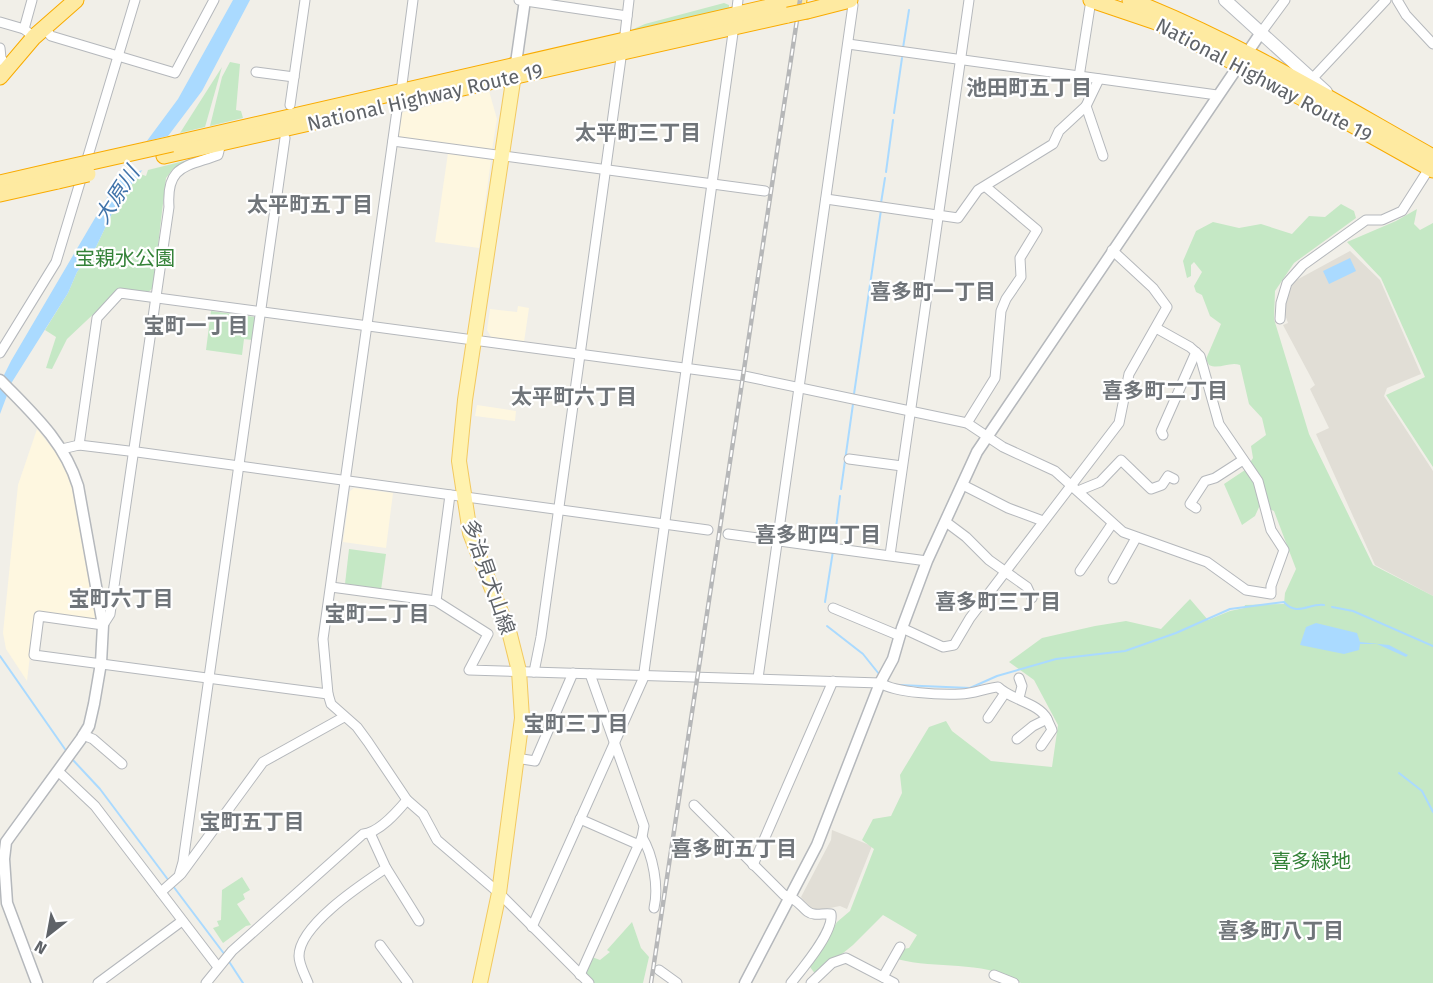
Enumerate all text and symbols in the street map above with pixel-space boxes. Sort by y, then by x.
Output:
street label: National Highway Route 19 [1152,13,1376,147]
street label: National Highway Route 19 [305,58,545,136]
district label: 池田町五丁目 [966,75,1092,101]
district label: 太平町三丁目 [575,120,701,146]
water label: 大原川 [89,160,146,228]
district label: 太平町五丁目 [247,192,373,218]
park label: 宝親水公園 [75,246,175,270]
district label: 喜多町一丁目 [870,279,996,305]
district label: 宝町一丁目 [144,313,249,339]
district label: 喜多町二丁目 [1102,378,1228,404]
district label: 太平町六丁目 [511,384,637,410]
street label: 多治見犬山線 [458,516,520,638]
district label: 喜多町四丁目 [755,522,881,548]
district label: 宝町六丁目 [69,586,174,612]
district label: 喜多町三丁目 [935,589,1061,615]
district label: 宝町二丁目 [325,601,430,627]
district label: 宝町三丁目 [524,711,629,737]
district label: 宝町五丁目 [200,809,305,835]
district label: 喜多町五丁目 [671,836,797,862]
park label: 喜多緑地 [1271,849,1351,873]
north arrow [18,905,78,965]
district label: 喜多町八丁目 [1218,918,1344,944]
text: N [31,937,50,958]

